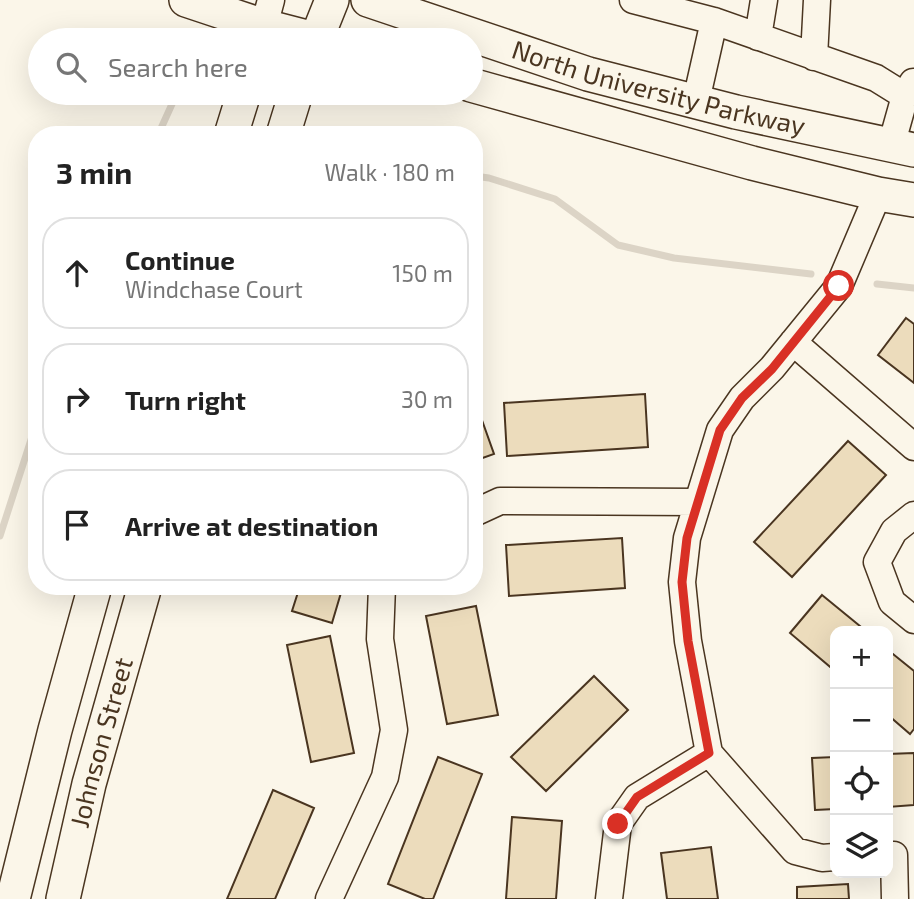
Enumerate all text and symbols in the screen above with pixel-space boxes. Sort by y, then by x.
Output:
search box [28,28,483,105]
street label: North University Parkway [508,33,809,140]
icon: search [52,48,90,86]
text: Search here [108,51,248,82]
text: 3 min [56,154,132,190]
text: Walk · 180 m [325,158,455,186]
text: Continue [125,244,235,275]
icon: ahead [58,254,96,292]
text: 150 m [392,259,453,287]
route start [823,270,854,301]
text: Windchase Court [125,275,303,303]
icon: right [58,380,96,418]
text: Turn right [125,384,246,415]
text: 30 m [401,385,453,413]
icon: arrive [58,506,96,544]
text: Arrive at destination [125,510,378,541]
map controls [830,626,893,878]
button: + [830,626,893,689]
street label: Johnson Street [63,654,138,830]
button: − [830,689,893,752]
button: locate [830,752,893,815]
route end [602,808,633,839]
button: layers [830,815,893,878]

